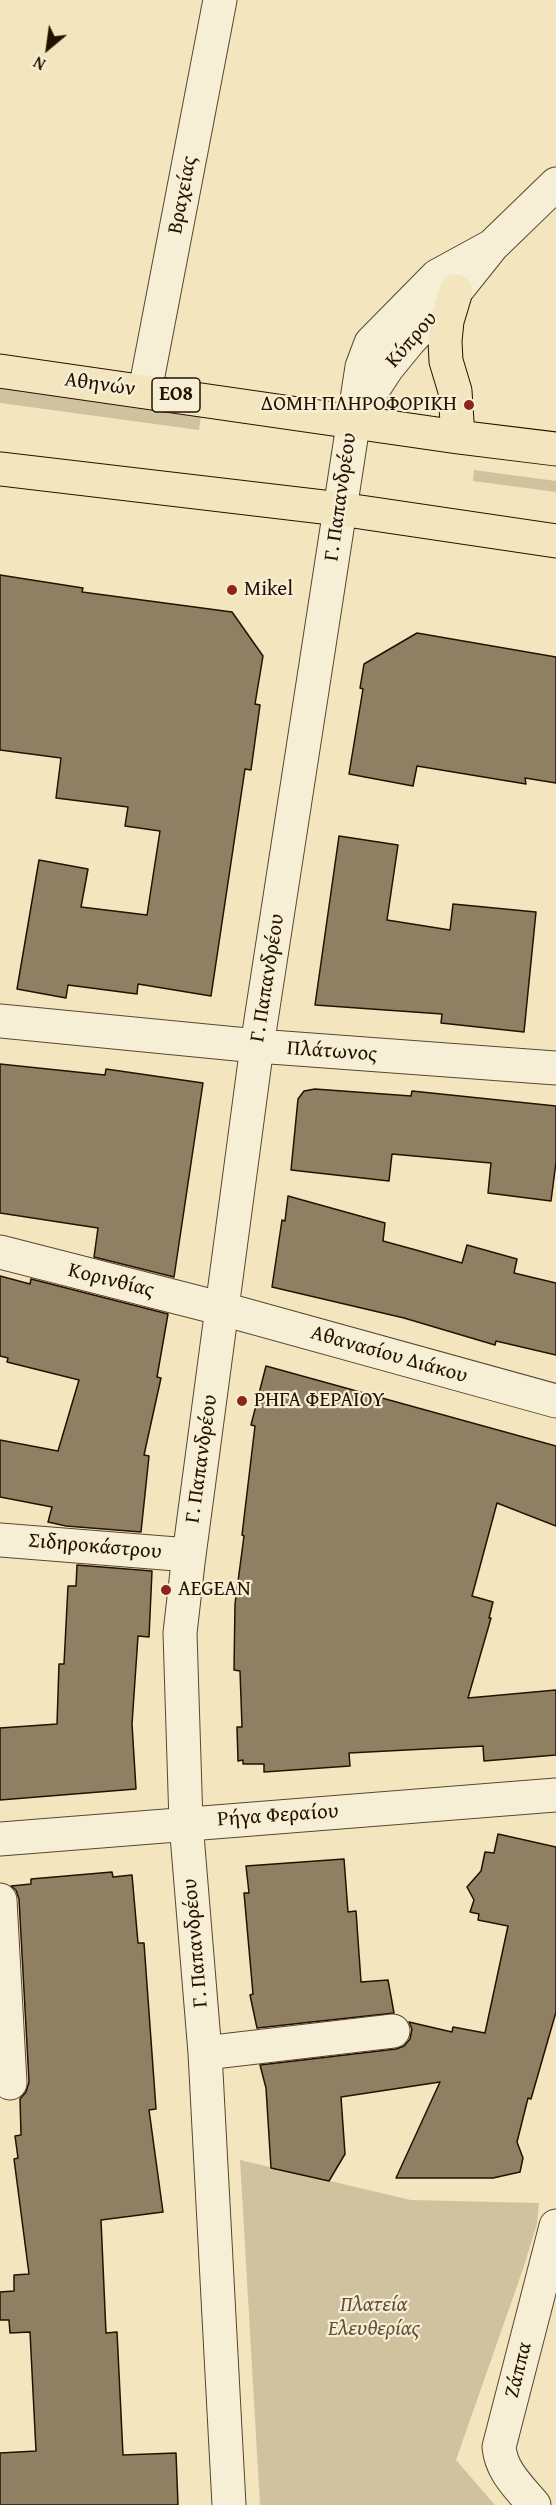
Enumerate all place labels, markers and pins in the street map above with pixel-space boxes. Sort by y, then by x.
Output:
place label: ΔΟΜΗ ΠΛΗΡΟΦΟΡΙΚΗ [261,392,457,418]
marker: ΔΟΜΗ ΠΛΗΡΟΦΟΡΙΚΗ [462,398,476,412]
place label: Mikel [244,577,293,603]
marker: Mikel [225,583,239,597]
place label: ΡΗΓΑ ΦΕΡΑΙΟΥ [254,1388,384,1414]
marker: ΡΗΓΑ ΦΕΡΑΙΟΥ [235,1394,249,1408]
place label: AEGEAN [178,1577,251,1603]
marker: AEGEAN [159,1583,173,1597]

